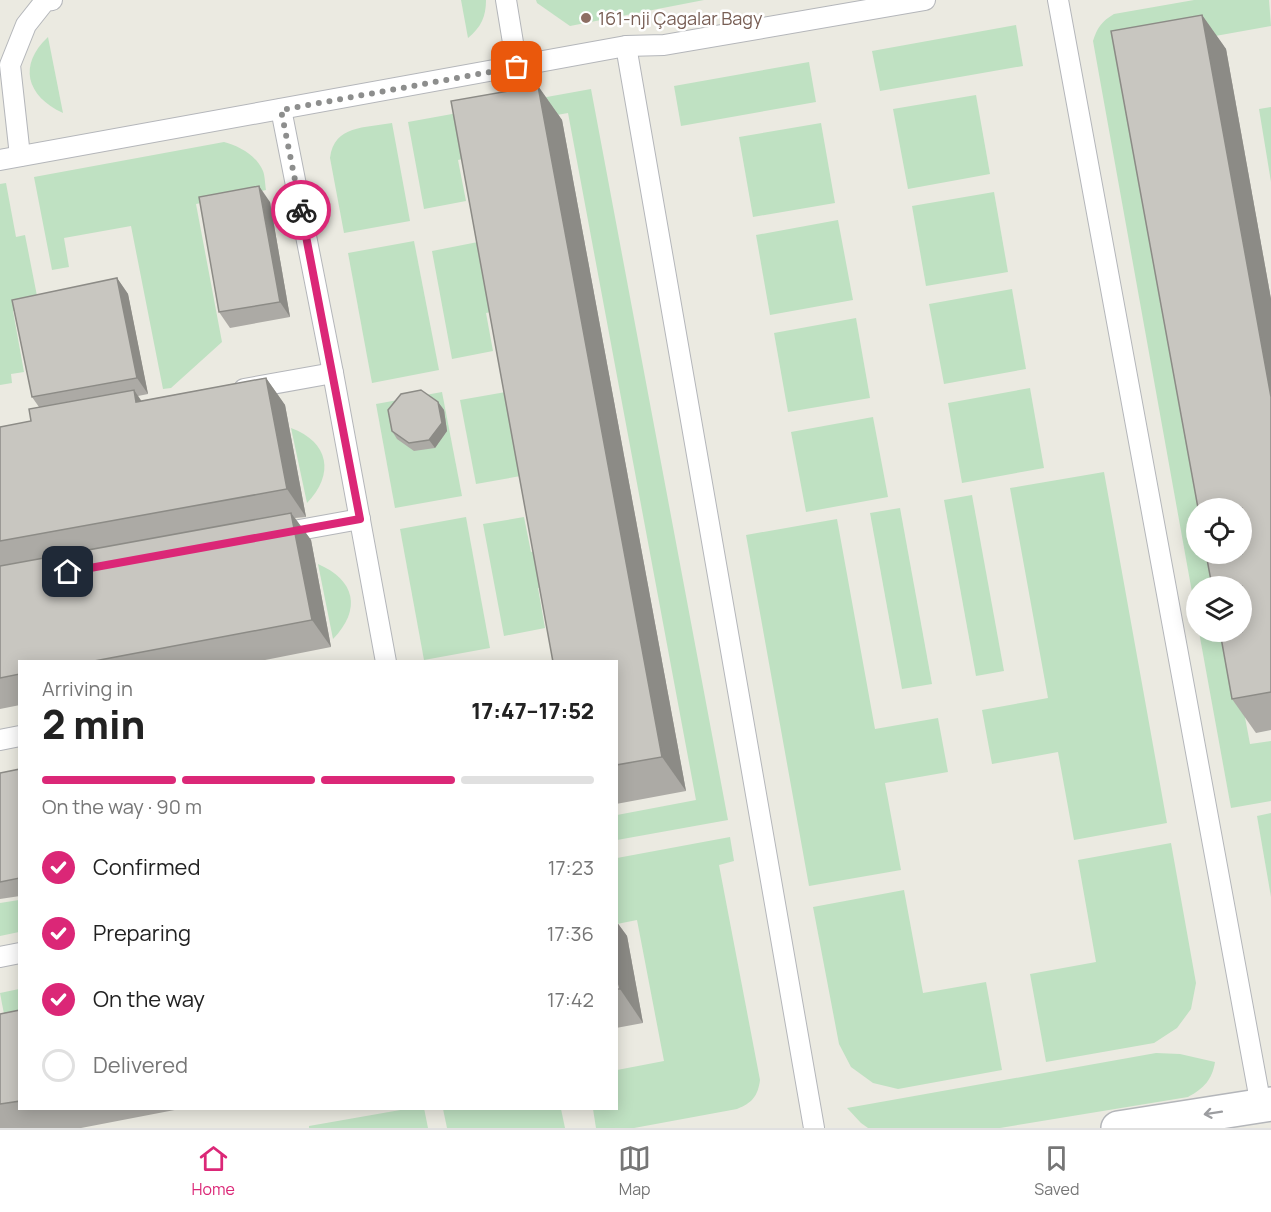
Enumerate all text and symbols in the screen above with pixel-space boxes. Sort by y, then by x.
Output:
place label: 161-nji Çagalar Bagy [598,6,763,30]
marker: 161-nji Çagalar Bagy [579,11,593,25]
pin [491,41,542,92]
icon: bag [500,50,533,83]
courier [271,180,331,240]
icon: bike [285,194,318,227]
map controls [1186,498,1252,642]
button: locate [1186,498,1252,564]
pin [42,546,93,597]
icon: home [51,555,84,588]
button: layers [1186,576,1252,642]
text: Arriving in [42,675,133,702]
text: 17:47–17:52 [471,696,594,726]
text: 2 min [42,697,145,751]
text: On the way · 90 m [42,793,202,820]
icon: check [42,851,75,884]
text: Confirmed [93,852,201,882]
text: 17:23 [548,854,594,881]
icon: check [42,917,75,950]
text: Preparing [93,918,191,948]
text: 17:36 [547,920,594,947]
icon: check [42,983,75,1016]
text: On the way [93,984,205,1014]
text: 17:42 [547,986,594,1013]
text: Delivered [93,1050,188,1080]
one-way arrow [1204,1108,1224,1119]
tab: Home [192,1142,235,1200]
tab: Map [618,1142,651,1200]
tab: Saved [1034,1142,1079,1200]

